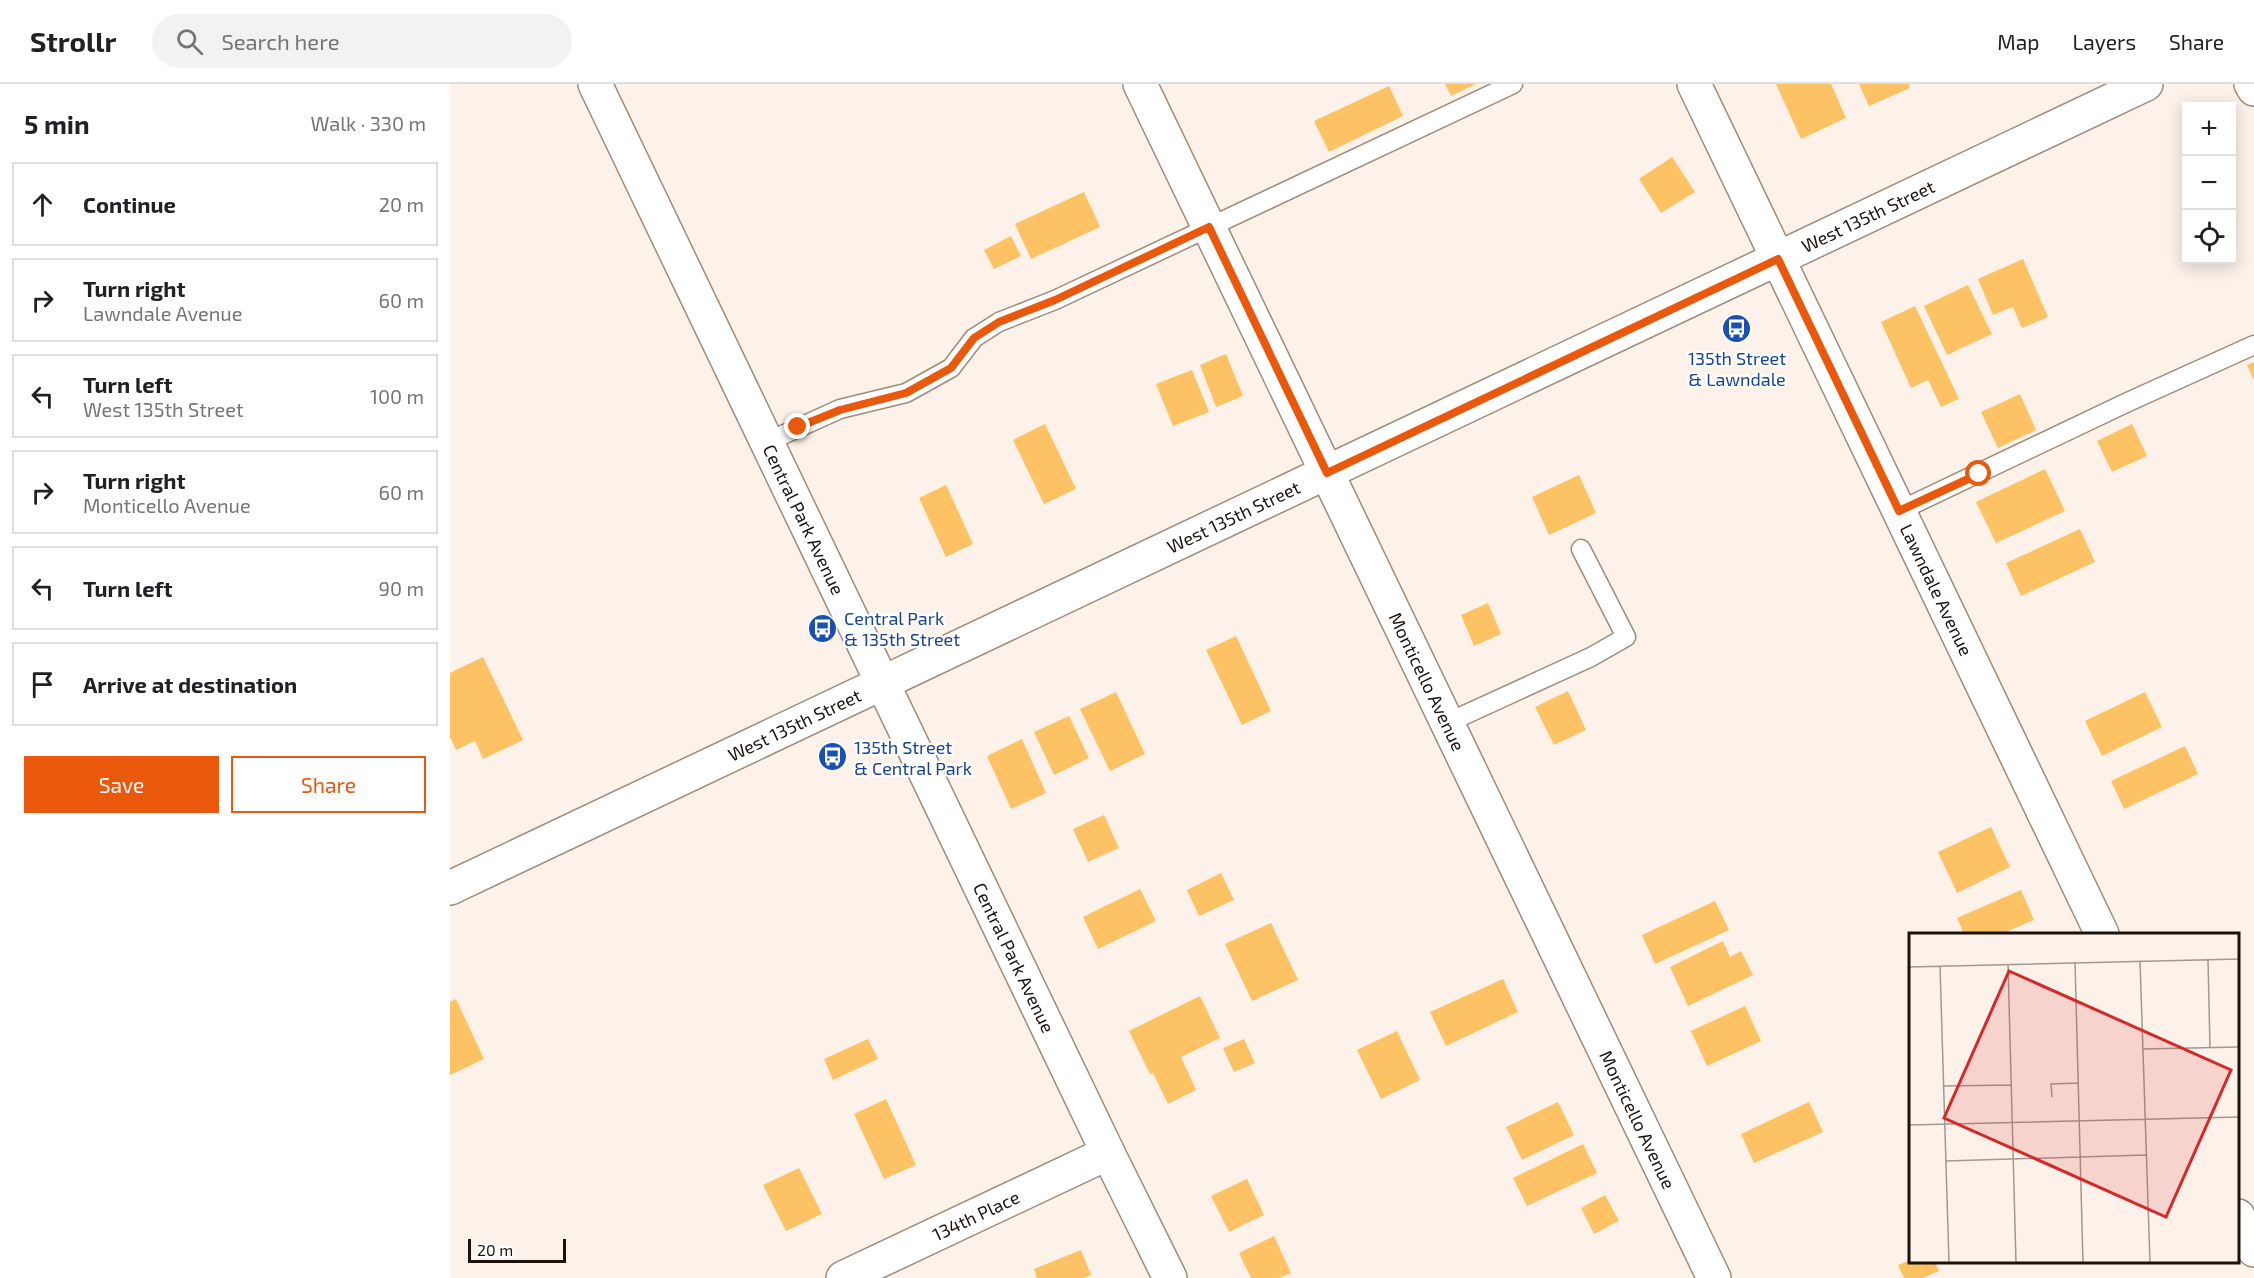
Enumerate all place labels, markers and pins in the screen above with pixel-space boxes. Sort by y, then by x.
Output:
bus stop icon: 135th Street & Lawndale [1721,313,1753,345]
place label: 135th Street & Lawndale [1688,347,1786,390]
place label: Central Park & 135th Street [844,607,960,650]
bus stop icon: Central Park & 135th Street [807,612,839,644]
place label: 135th Street & Central Park [854,736,972,779]
bus stop icon: 135th Street & Central Park [817,741,849,773]

